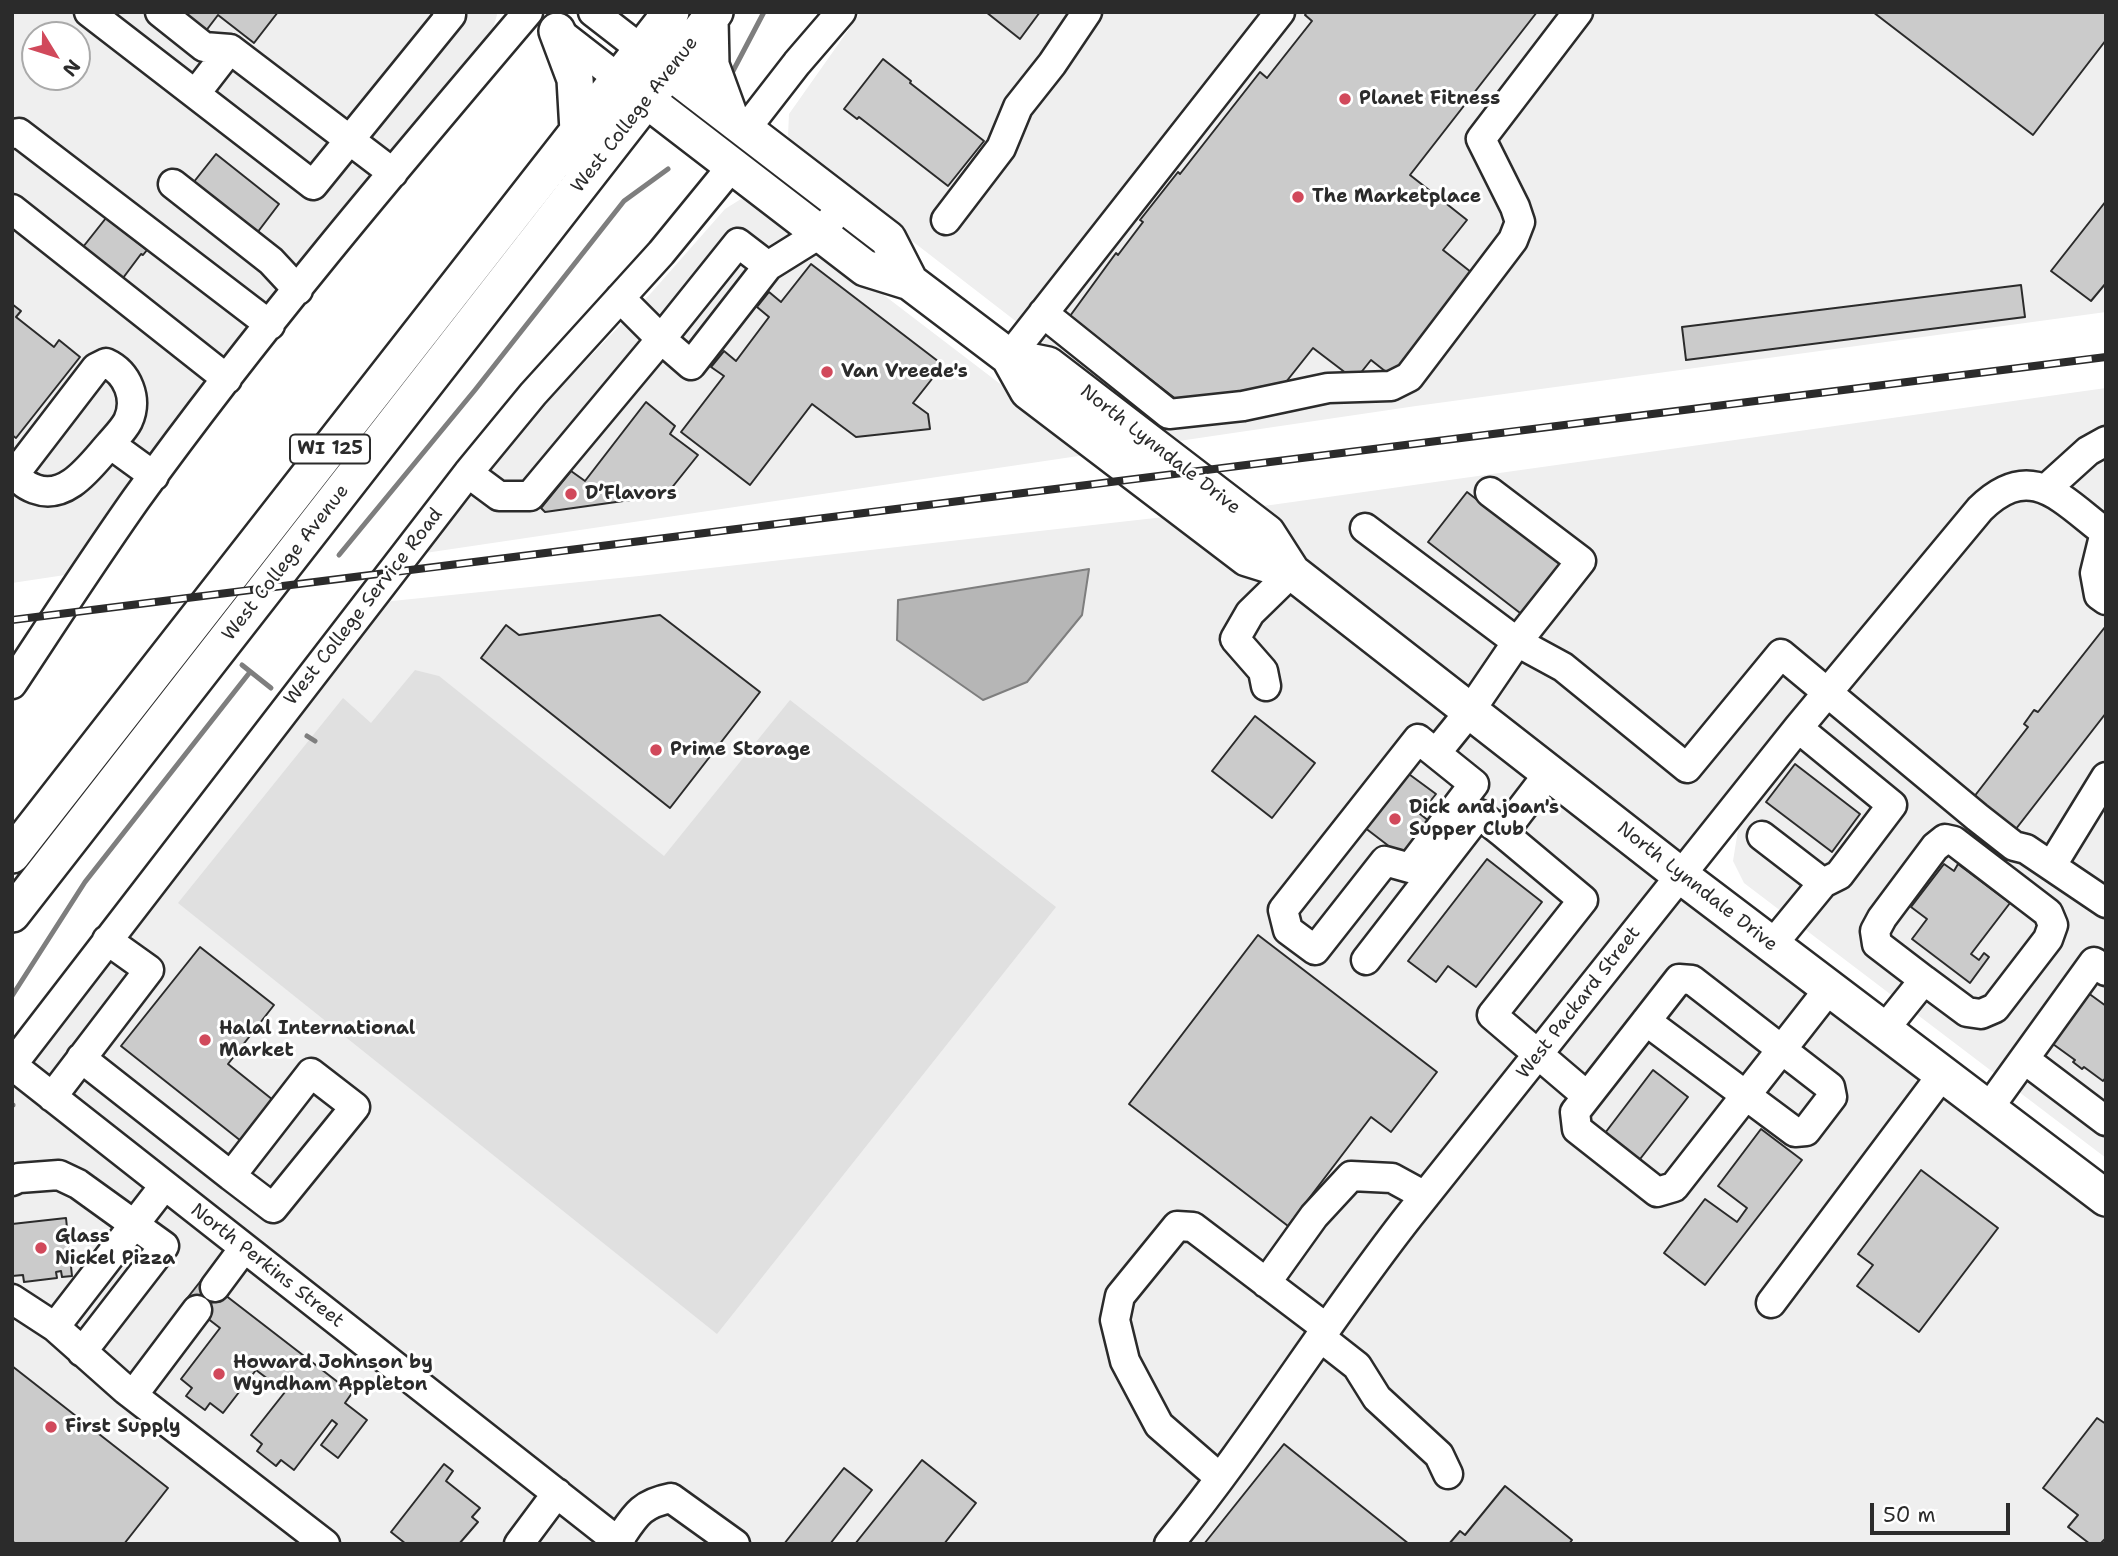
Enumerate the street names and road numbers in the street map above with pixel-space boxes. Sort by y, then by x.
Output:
street label: West College Avenue [567,32,703,198]
street label: North Lynndale Drive [1075,380,1245,520]
road number: WI 125 [290,434,370,463]
street label: West College Avenue [218,480,354,646]
street label: West College Service Road [280,504,448,710]
street label: North Lynndale Drive [1612,817,1782,957]
street label: West Packard Street [1512,922,1646,1084]
street label: North Perkins Street [186,1199,348,1333]

